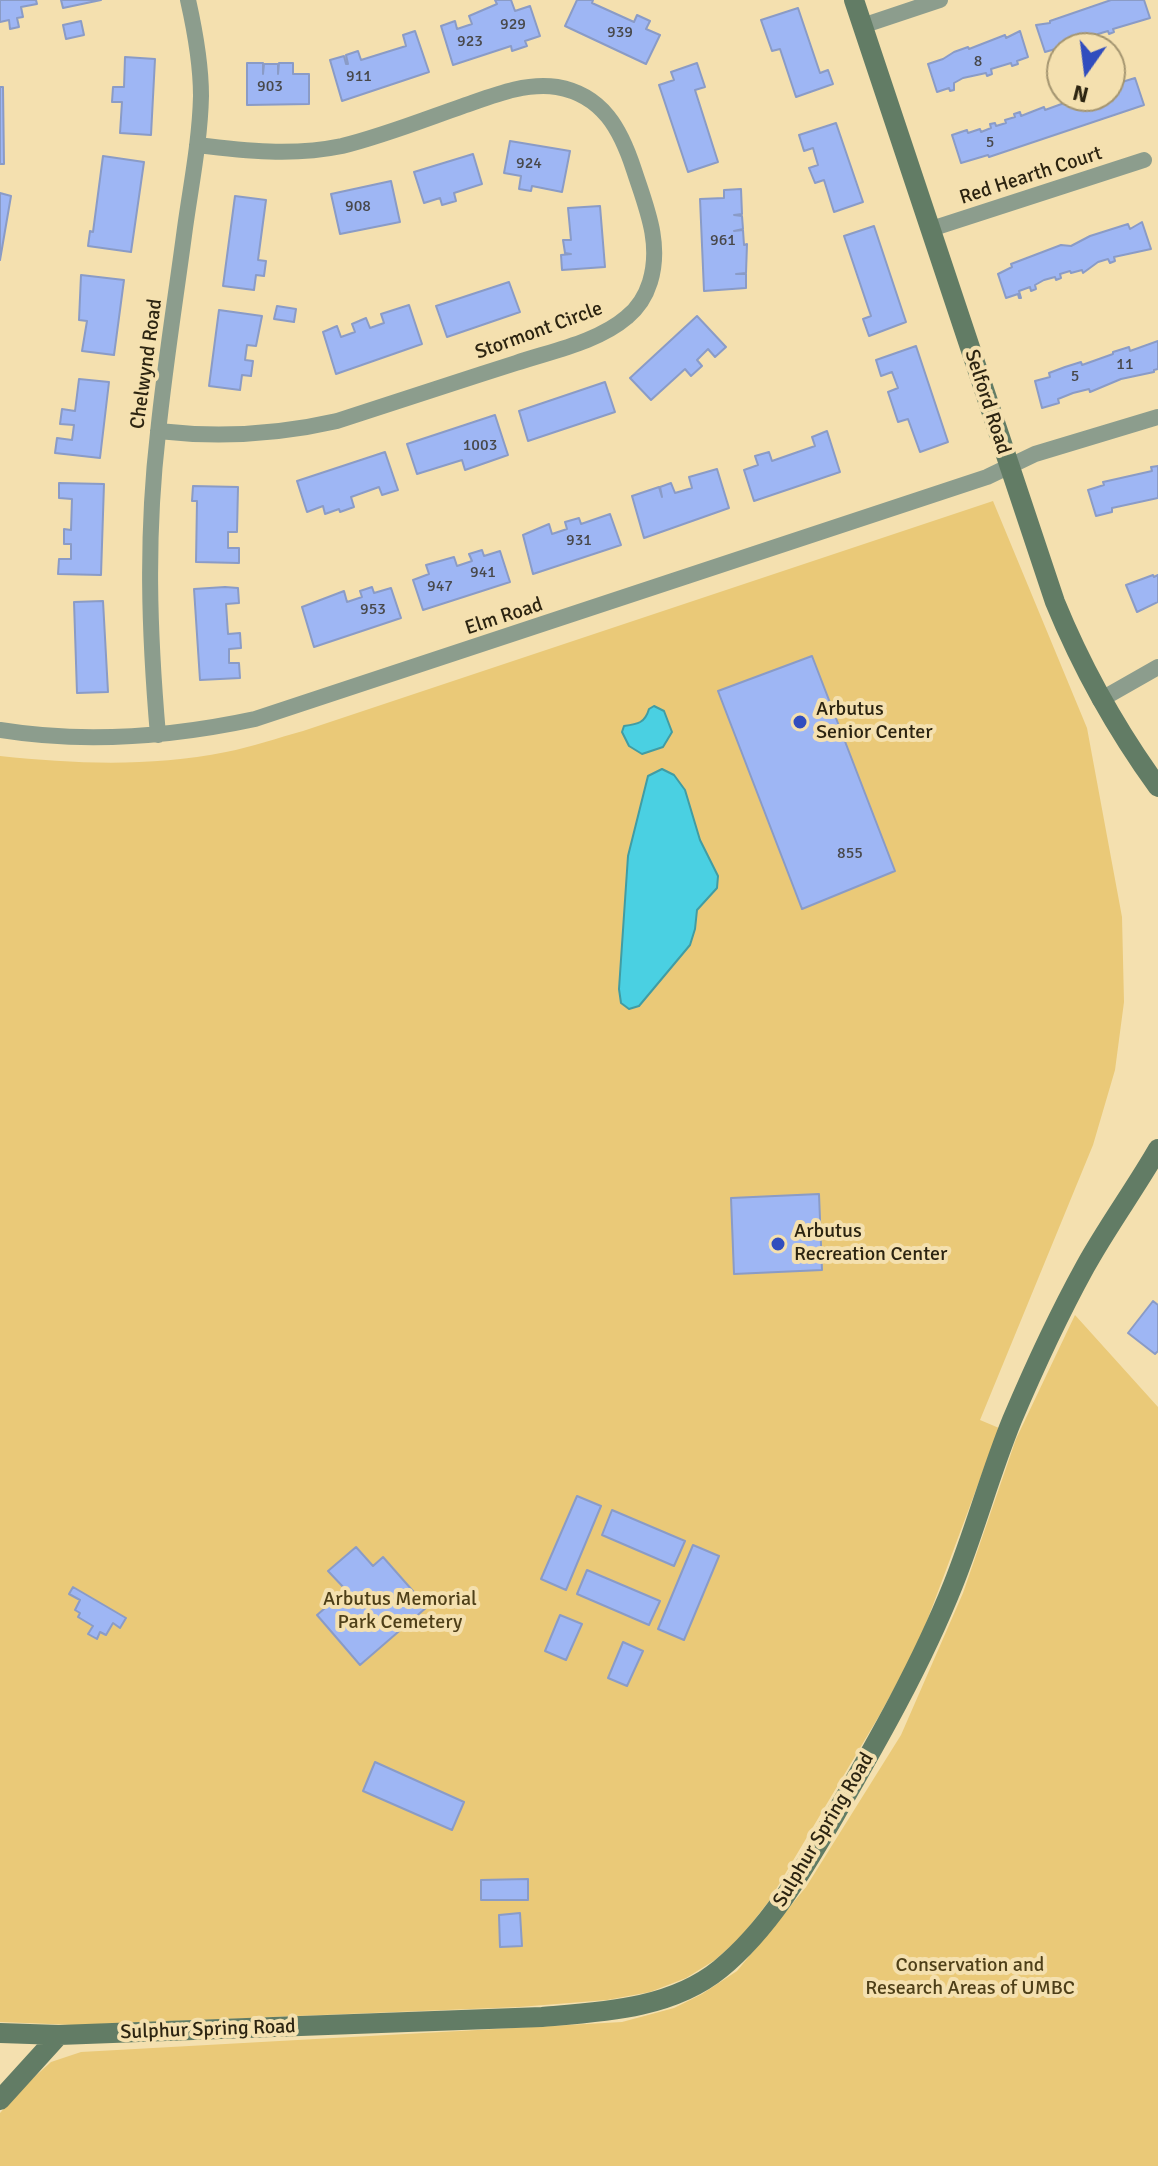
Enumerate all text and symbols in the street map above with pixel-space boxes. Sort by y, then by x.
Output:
house number: 929 [500,15,526,35]
house number: 939 [607,23,633,43]
house number: 923 [457,32,483,52]
north arrow [1046,32,1126,112]
house number: 8 [974,52,982,72]
house number: 911 [346,67,372,87]
house number: 903 [257,77,283,97]
text: N [1070,79,1091,109]
house number: 5 [986,133,994,153]
street label: Red Hearth Court [957,142,1105,210]
house number: 924 [516,154,542,174]
house number: 908 [345,197,371,217]
house number: 961 [710,231,736,251]
street label: Chelwynd Road [126,297,168,431]
street label: Stormont Circle [472,297,606,365]
street label: Selford Road [959,347,1015,457]
house number: 11 [1116,355,1134,375]
house number: 5 [1071,367,1079,387]
house number: 1003 [463,436,497,456]
house number: 931 [566,531,592,551]
house number: 941 [470,563,496,583]
house number: 947 [427,577,453,597]
street label: Elm Road [462,593,546,641]
house number: 953 [360,600,386,620]
place label: Arbutus Senior Center [816,698,933,745]
marker: Arbutus Senior Center [791,713,809,731]
house number: 855 [837,844,863,864]
place label: Arbutus Recreation Center [794,1220,947,1267]
marker: Arbutus Recreation Center [769,1235,787,1253]
park label: Arbutus Memorial Park Cemetery [323,1588,477,1635]
street label: Sulphur Spring Road [768,1749,880,1911]
park label: Conservation and Research Areas of UMBC [865,1954,1075,2001]
street label: Sulphur Spring Road [120,2015,296,2045]

